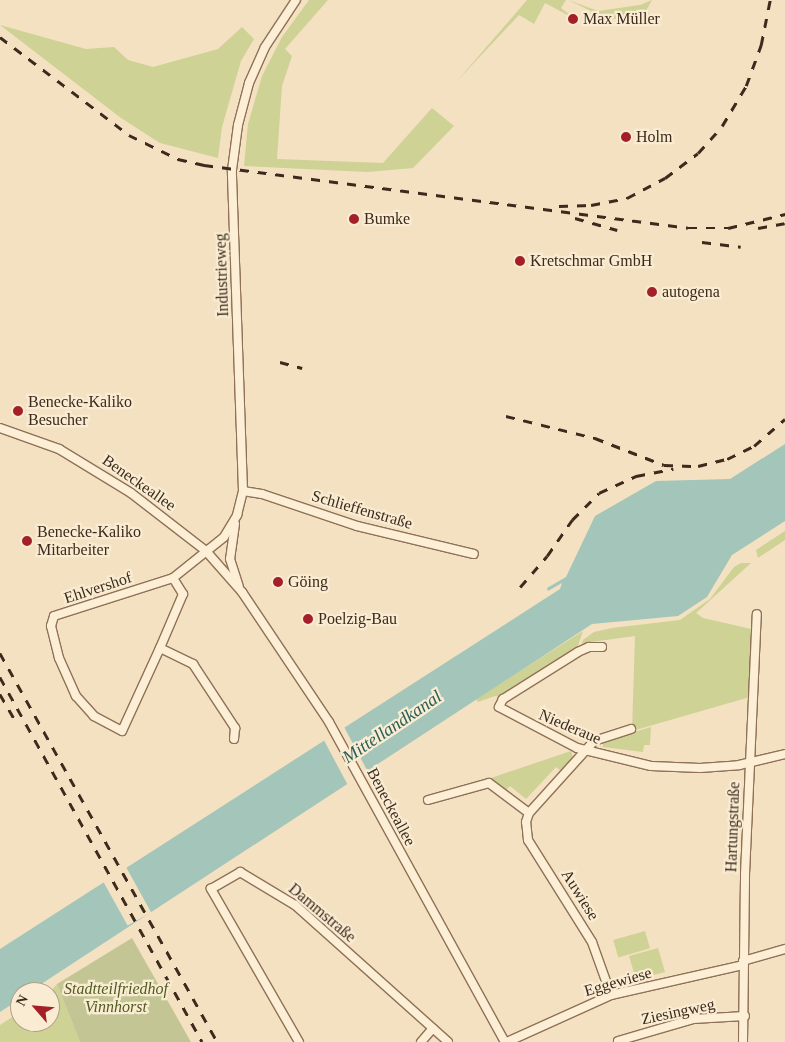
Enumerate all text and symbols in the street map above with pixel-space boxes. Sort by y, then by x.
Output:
place label: Max Müller [583,9,660,29]
marker: Max Müller [567,13,579,25]
place label: Holm [636,127,672,147]
marker: Holm [620,131,632,143]
place label: Bumke [364,209,410,229]
marker: Bumke [348,213,360,225]
street label: Industrieweg [211,233,233,317]
place label: Kretschmar GmbH [530,251,652,271]
marker: Kretschmar GmbH [514,255,526,267]
place label: autogena [662,282,720,302]
marker: autogena [646,286,658,298]
place label: Benecke-Kaliko Besucher [28,392,132,430]
marker: Benecke-Kaliko Besucher [12,405,24,417]
street label: Beneckeallee [99,451,179,515]
street label: Schlieffenstraße [310,486,414,534]
place label: Benecke-Kaliko Mitarbeiter [37,522,141,560]
marker: Benecke-Kaliko Mitarbeiter [21,535,33,547]
street label: Ehlvershof [62,568,134,608]
place label: Göing [288,572,328,592]
marker: Göing [272,576,284,588]
place label: Poelzig-Bau [318,609,397,629]
marker: Poelzig-Bau [302,613,314,625]
water label: Mittellandkanal [338,686,446,768]
street label: Niederaue [536,705,604,749]
street label: Beneckeallee [363,765,419,849]
street label: Hartungstraße [722,781,744,873]
street label: Auwiese [557,866,603,924]
street label: Dammstraße [285,879,359,947]
street label: Eggewiese [582,963,654,1001]
park label: Stadtteilfriedhof Vinnhorst [64,979,168,1017]
north arrow [10,982,60,1032]
text: N [13,993,31,1008]
street label: Ziesingweg [639,995,717,1029]

